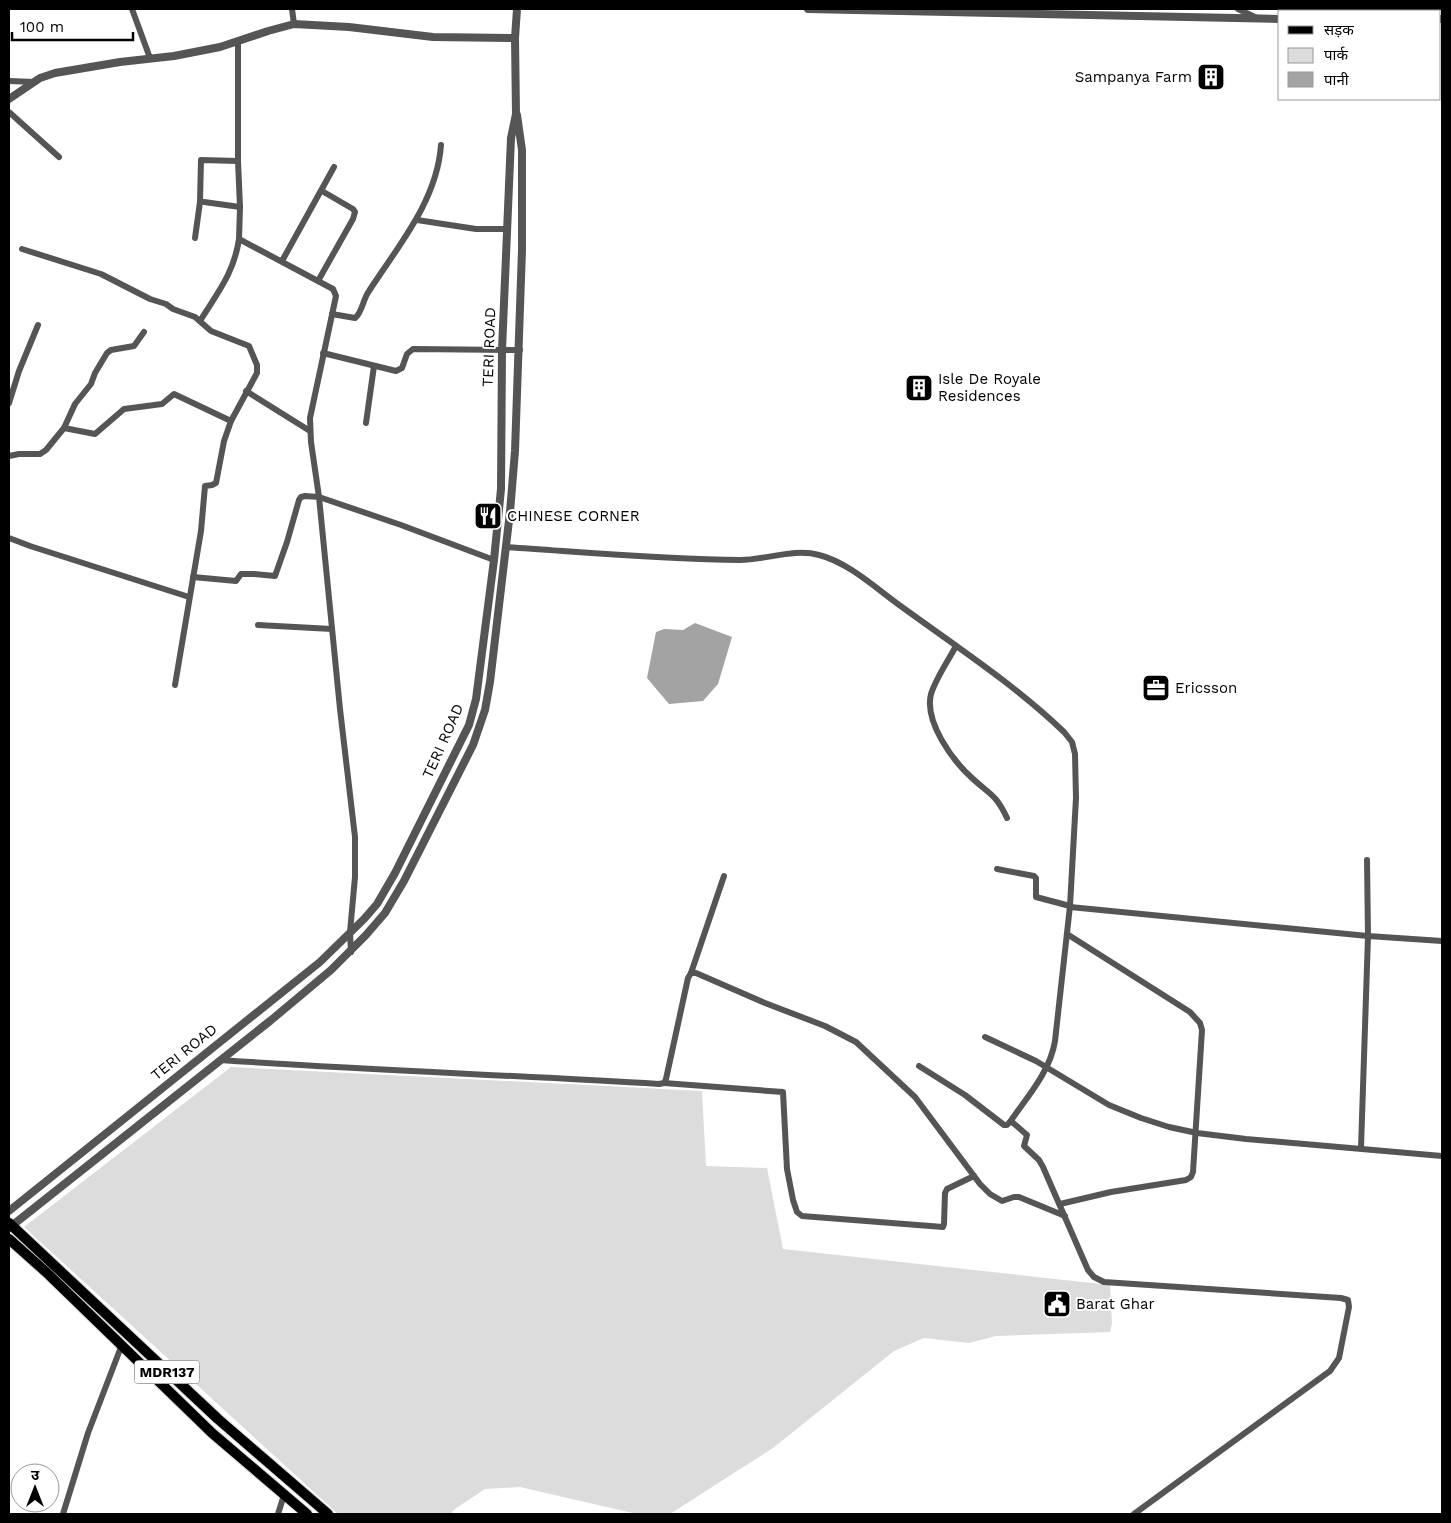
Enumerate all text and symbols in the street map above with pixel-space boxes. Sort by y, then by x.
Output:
scale bar [12,10,134,42]
legend [1278,10,1441,100]
text: 100 m [20,18,64,36]
text: सड़क [1324,21,1354,39]
text: पार्क [1324,46,1348,64]
building icon: Sampanya Farm [1196,62,1226,92]
place label: Sampanya Farm [1075,68,1192,86]
text: पानी [1324,71,1350,89]
street label: TERI ROAD [479,307,499,387]
place label: Isle De Royale Residences [938,370,1041,405]
building icon: Isle De Royale Residences [904,373,934,403]
restaurant icon: CHINESE CORNER [473,501,503,531]
place label: CHINESE CORNER [507,507,640,525]
office icon: Ericsson [1141,673,1171,703]
place label: Ericsson [1175,679,1237,697]
street label: TERI ROAD [419,701,467,781]
street label: TERI ROAD [147,1020,221,1084]
public building icon: Barat Ghar [1042,1289,1072,1319]
place label: Barat Ghar [1076,1295,1155,1313]
road number: MDR137 [134,1360,200,1384]
north arrow [10,1463,60,1513]
text: उ [31,1467,40,1483]

